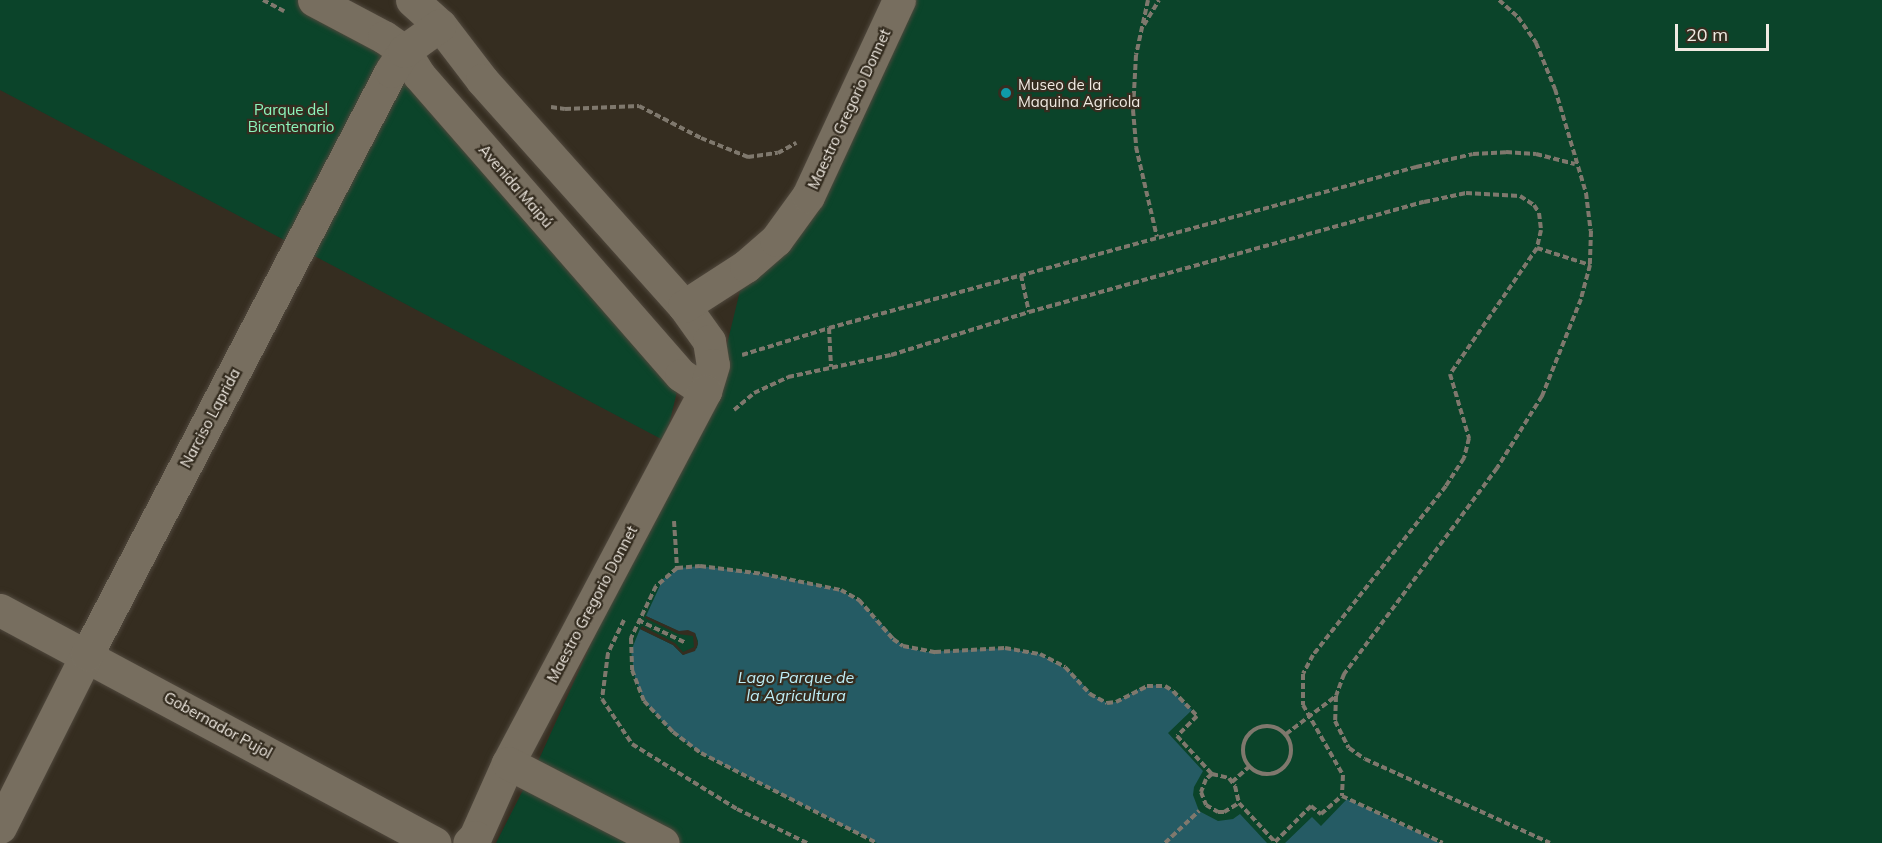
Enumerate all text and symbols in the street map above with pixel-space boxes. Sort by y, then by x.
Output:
scale bar [1678,12,1772,50]
text: 20 m [1686,23,1728,46]
street label: Maestro Gregorio Donnet [804,26,894,192]
place label: Museo de la Maquina Agricola [1018,75,1140,110]
marker: Museo de la Maquina Agricola [999,86,1013,100]
park label: Parque del Bicentenario [248,100,334,135]
street label: Avenida Maipú [475,141,557,231]
street label: Narciso Laprida [176,365,244,471]
street label: Maestro Gregorio Donnet [543,523,641,685]
water label: Lago Parque de la Agricultura [738,667,854,705]
street label: Gobernador Pujol [161,688,275,762]

